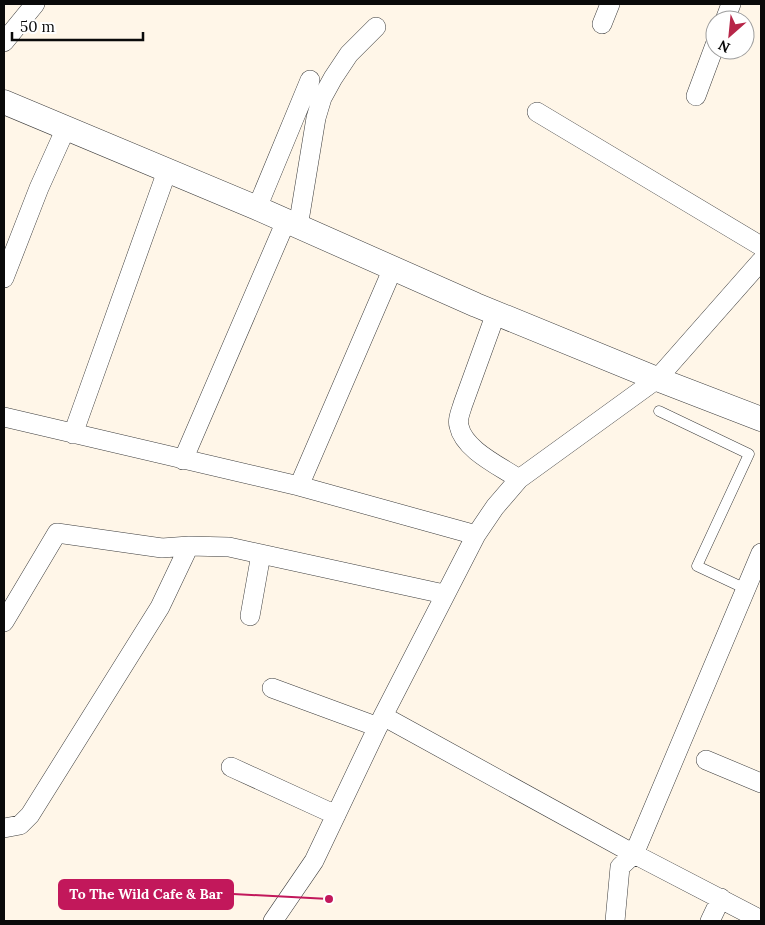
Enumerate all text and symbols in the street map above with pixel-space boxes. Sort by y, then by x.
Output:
scale bar [12,10,144,42]
north arrow [705,10,755,60]
text: 50 m [20,17,55,36]
text: N [715,36,733,57]
callout: To The Wild Cafe & Bar [59,880,233,909]
text: To The Wild Cafe & Bar [69,885,223,903]

